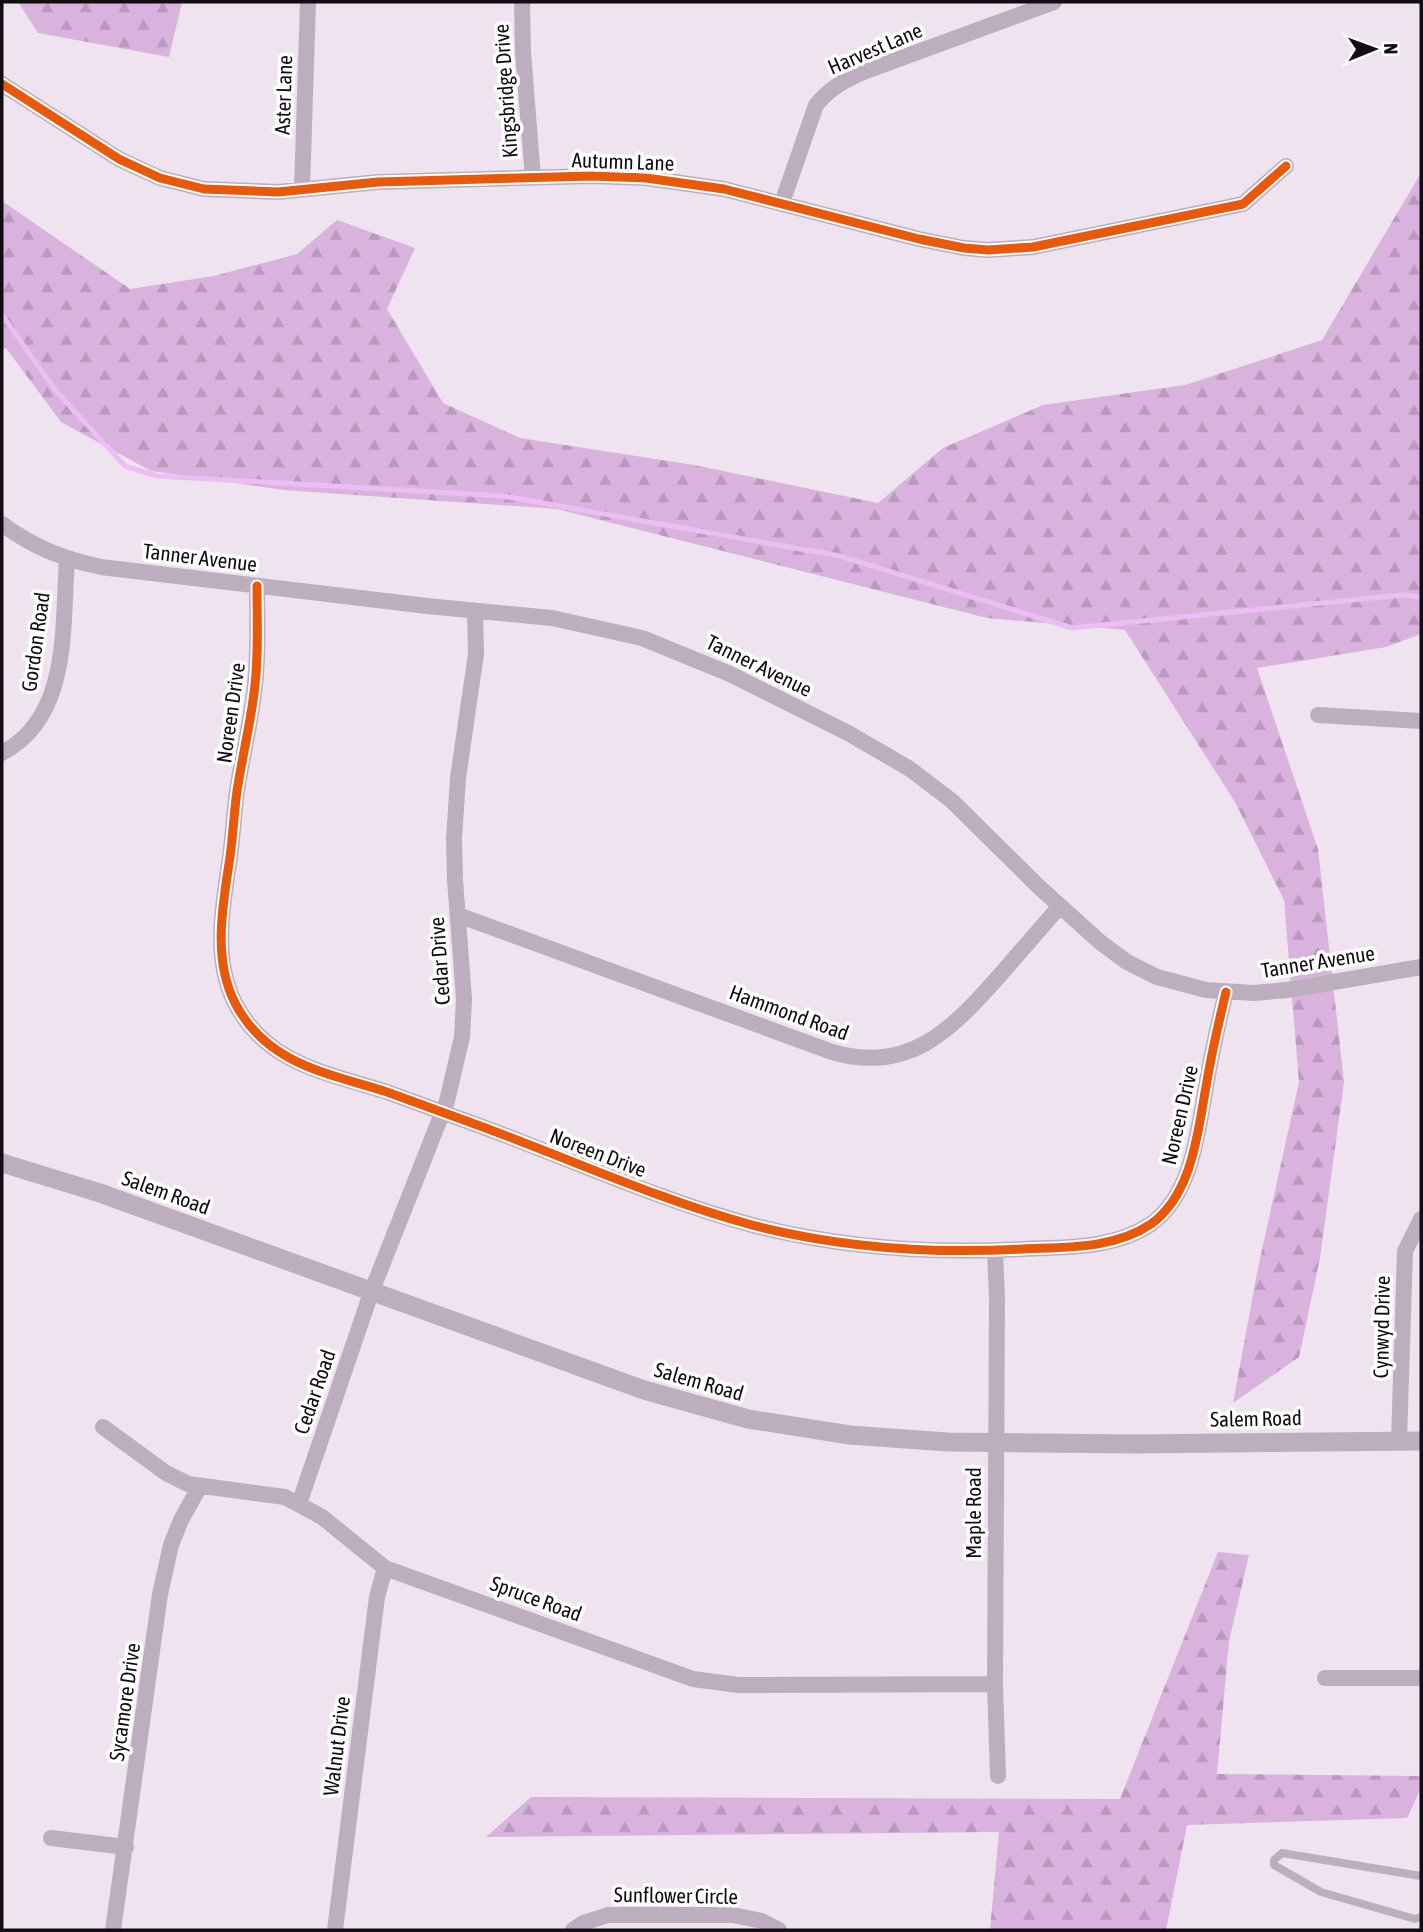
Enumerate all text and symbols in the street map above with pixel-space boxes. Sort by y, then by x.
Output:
north arrow [1339,14,1409,84]
street label: Harvest Lane [824,17,925,79]
street label: Kingsbridge Drive [488,23,522,159]
text: N [1380,43,1402,55]
street label: Aster Lane [270,55,296,135]
street label: Autumn Lane [571,147,675,175]
street label: Tanner Avenue [142,538,258,576]
street label: Gordon Road [16,591,54,693]
street label: Tanner Avenue [703,629,816,701]
street label: Noreen Drive [211,661,249,765]
street label: Cedar Drive [424,916,454,1006]
street label: Tanner Avenue [1259,940,1376,982]
street label: Hammond Road [726,979,852,1045]
street label: Noreen Drive [1156,1063,1202,1167]
street label: Noreen Drive [547,1123,650,1181]
street label: Salem Road [119,1165,213,1219]
street label: Cynwyd Drive [1368,1275,1394,1379]
street label: Cedar Road [288,1346,340,1437]
street label: Salem Road [652,1357,747,1405]
street label: Salem Road [1210,1405,1302,1431]
street label: Maple Road [961,1467,985,1559]
street label: Spruce Road [487,1570,585,1626]
street label: Sycamore Drive [104,1641,144,1762]
street label: Walnut Drive [318,1695,354,1797]
street label: Sunflower Circle [614,1882,738,1908]

